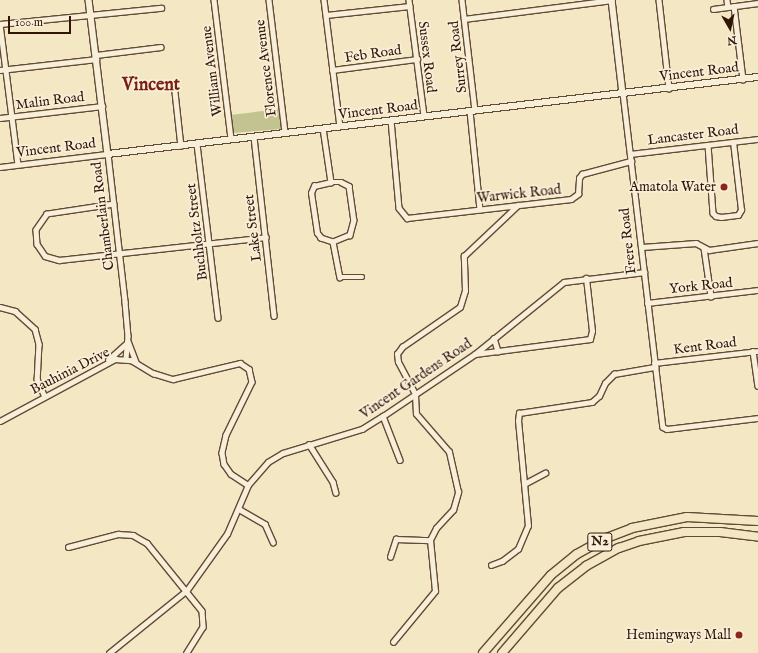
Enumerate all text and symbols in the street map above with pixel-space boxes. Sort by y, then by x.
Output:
scale bar [10,8,73,34]
north arrow [710,8,750,48]
text: 100 m [15,15,43,30]
street label: Florence Avenue [252,19,280,117]
street label: Sussex Road [414,20,440,94]
street label: Surrey Road [445,20,471,94]
street label: William Avenue [198,25,226,117]
text: N [726,32,738,48]
street label: Feb Road [343,42,403,66]
street label: Vincent Road [658,59,740,85]
district label: Vincent [122,75,180,97]
street label: Malin Road [15,88,85,114]
street label: Vincent Road [337,97,419,123]
street label: Lancaster Road [647,121,739,149]
street label: Vincent Road [15,135,97,161]
street label: Chamberlain Road [88,161,118,271]
place label: Amatola Water [630,179,716,195]
street label: Warwick Road [476,181,562,207]
street label: Buchholtz Street [183,182,211,282]
marker: Amatola Water [719,182,729,192]
street label: Lake Street [241,193,265,263]
street label: Frere Road [616,207,640,275]
street label: York Road [669,274,733,298]
street label: Kent Road [672,334,738,358]
street label: Vincent Gardens Road [357,335,475,423]
street label: Bauhinia Drive [28,344,112,398]
road number: N2 [587,531,613,553]
place label: Hemingways Mall [626,627,731,643]
marker: Hemingways Mall [734,630,744,640]

